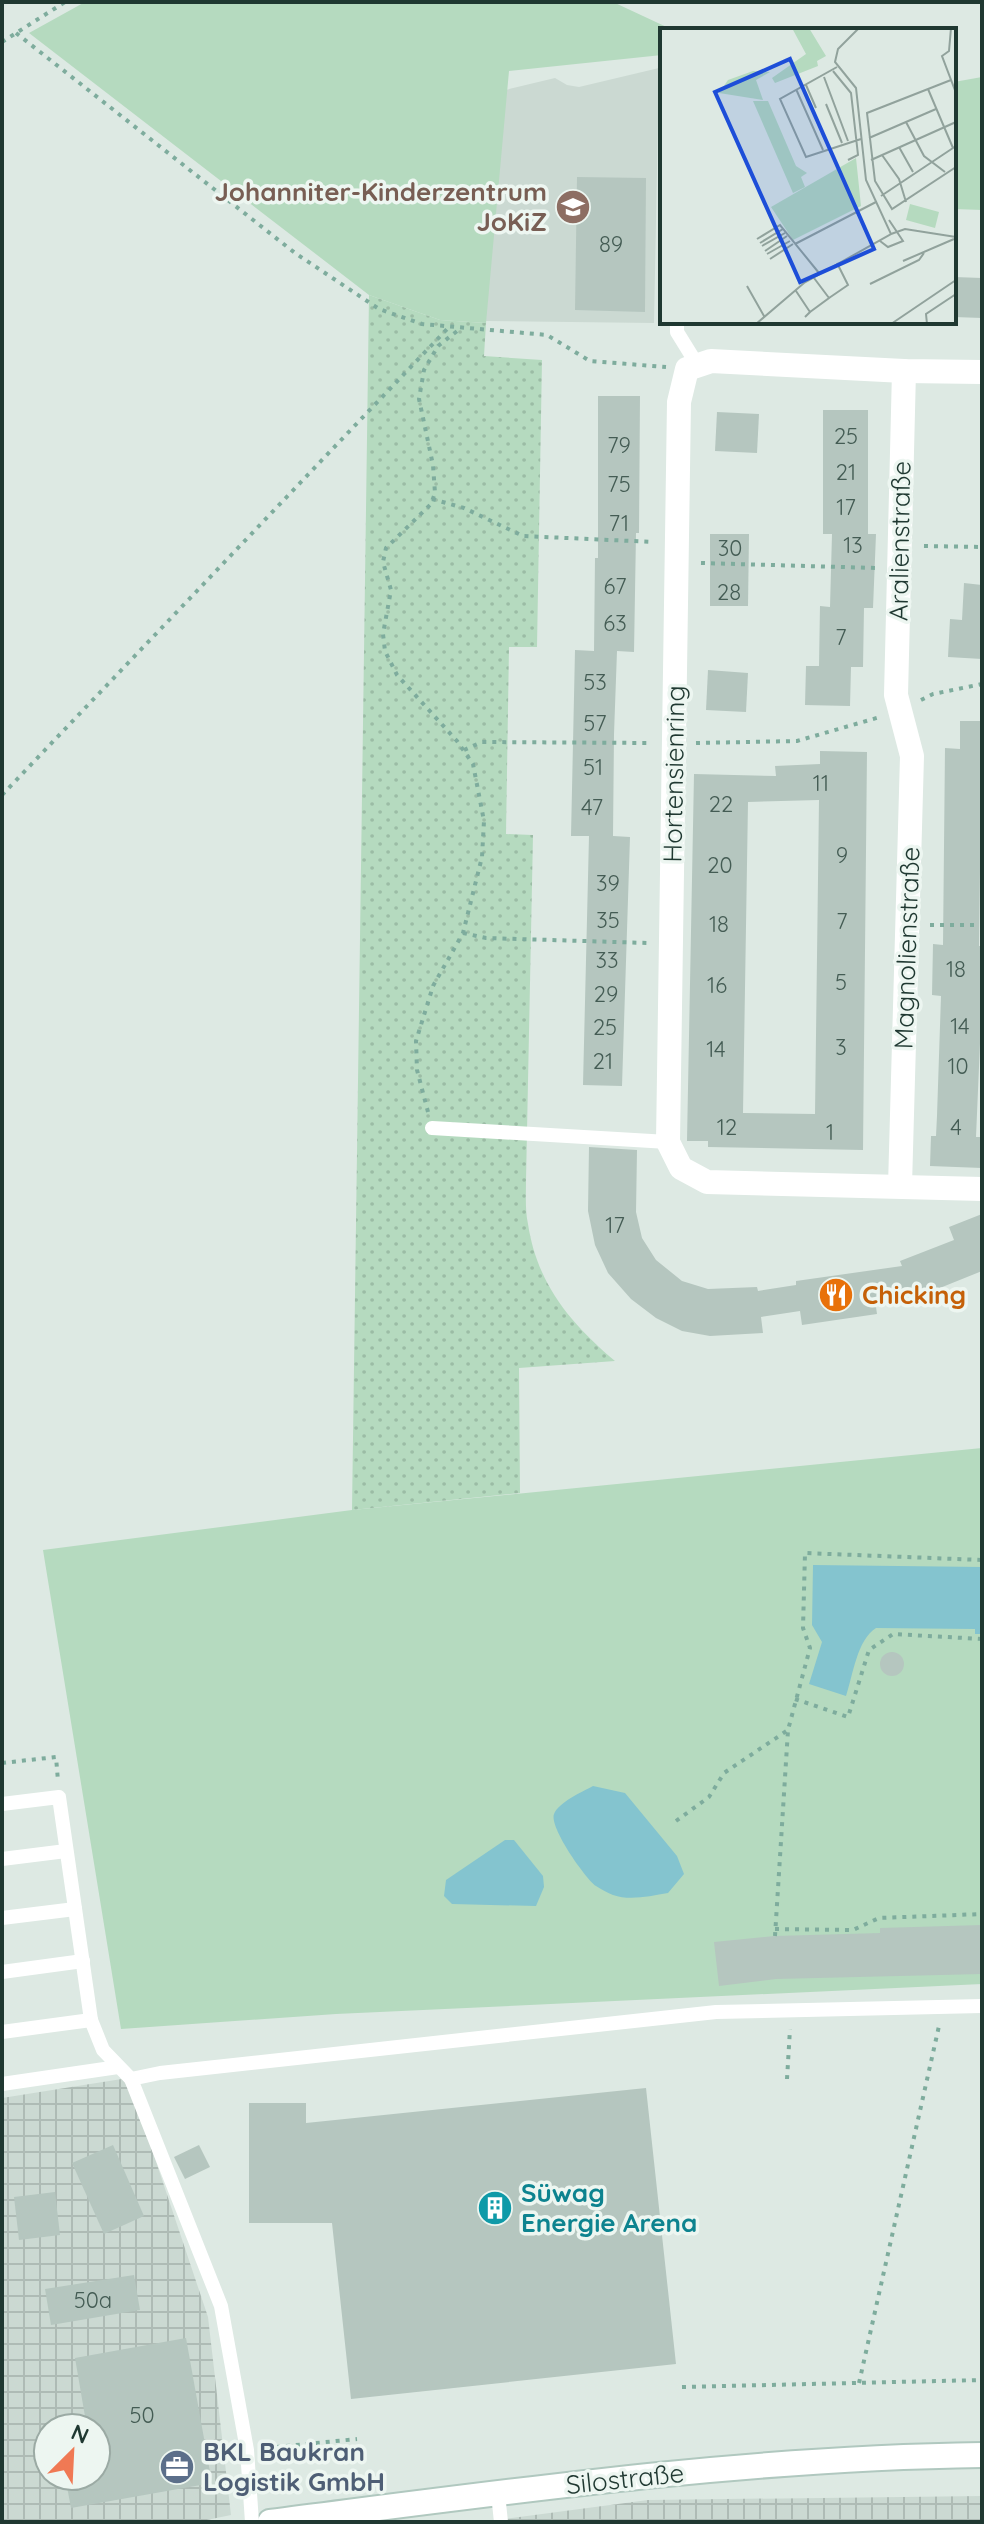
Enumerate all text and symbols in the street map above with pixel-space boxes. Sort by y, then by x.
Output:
inset map [660,28,956,324]
place label: Johanniter-Kinderzentrum JoKiZ [214,175,547,238]
school or university icon: Johanniter-Kinderzentrum JoKiZ [554,188,592,226]
house number: 89 [599,230,623,258]
house number: 25 [834,422,858,450]
house number: 79 [607,431,631,459]
house number: 21 [836,458,856,486]
street label: Aralienstraße [882,460,917,621]
house number: 75 [607,470,631,498]
house number: 17 [836,493,856,521]
house number: 71 [609,509,629,537]
house number: 13 [843,531,863,559]
house number: 30 [718,534,742,562]
house number: 67 [603,572,627,600]
house number: 28 [717,578,741,606]
house number: 63 [603,609,627,637]
house number: 7 [835,623,847,651]
house number: 53 [583,668,607,696]
street label: Hortensienring [655,685,692,863]
house number: 57 [583,709,607,737]
house number: 51 [583,753,603,781]
house number: 11 [813,769,829,797]
house number: 22 [709,790,733,818]
house number: 47 [581,793,603,821]
house number: 9 [836,841,848,869]
street label: Magnolienstraße [886,846,927,1050]
house number: 20 [707,851,733,879]
house number: 39 [596,869,620,897]
house number: 35 [596,906,620,934]
house number: 7 [836,907,848,935]
house number: 18 [709,910,729,938]
house number: 33 [595,946,619,974]
house number: 18 [946,955,966,983]
house number: 5 [835,968,847,996]
house number: 16 [707,971,727,999]
house number: 29 [594,980,618,1008]
house number: 14 [950,1012,970,1040]
house number: 25 [593,1013,617,1041]
house number: 3 [835,1033,847,1061]
house number: 14 [706,1035,726,1063]
house number: 21 [593,1047,613,1075]
house number: 10 [947,1052,969,1080]
house number: 12 [717,1113,737,1141]
house number: 4 [950,1113,962,1141]
house number: 1 [826,1118,834,1146]
house number: 17 [605,1211,625,1239]
restaurant icon: Chicking [817,1276,855,1314]
place label: Chicking [862,1278,966,1311]
place label: Süwag Energie Arena [521,2176,697,2239]
building icon: Süwag Energie Arena [476,2189,514,2227]
house number: 50a [74,2286,112,2314]
house number: 50 [129,2401,155,2429]
north arrow [32,2412,112,2492]
text: N [67,2418,93,2450]
place label: BKL Baukran Logistik GmbH [203,2435,385,2498]
office icon: BKL Baukran Logistik GmbH [158,2448,196,2486]
street label: Silostraße [564,2456,686,2501]

